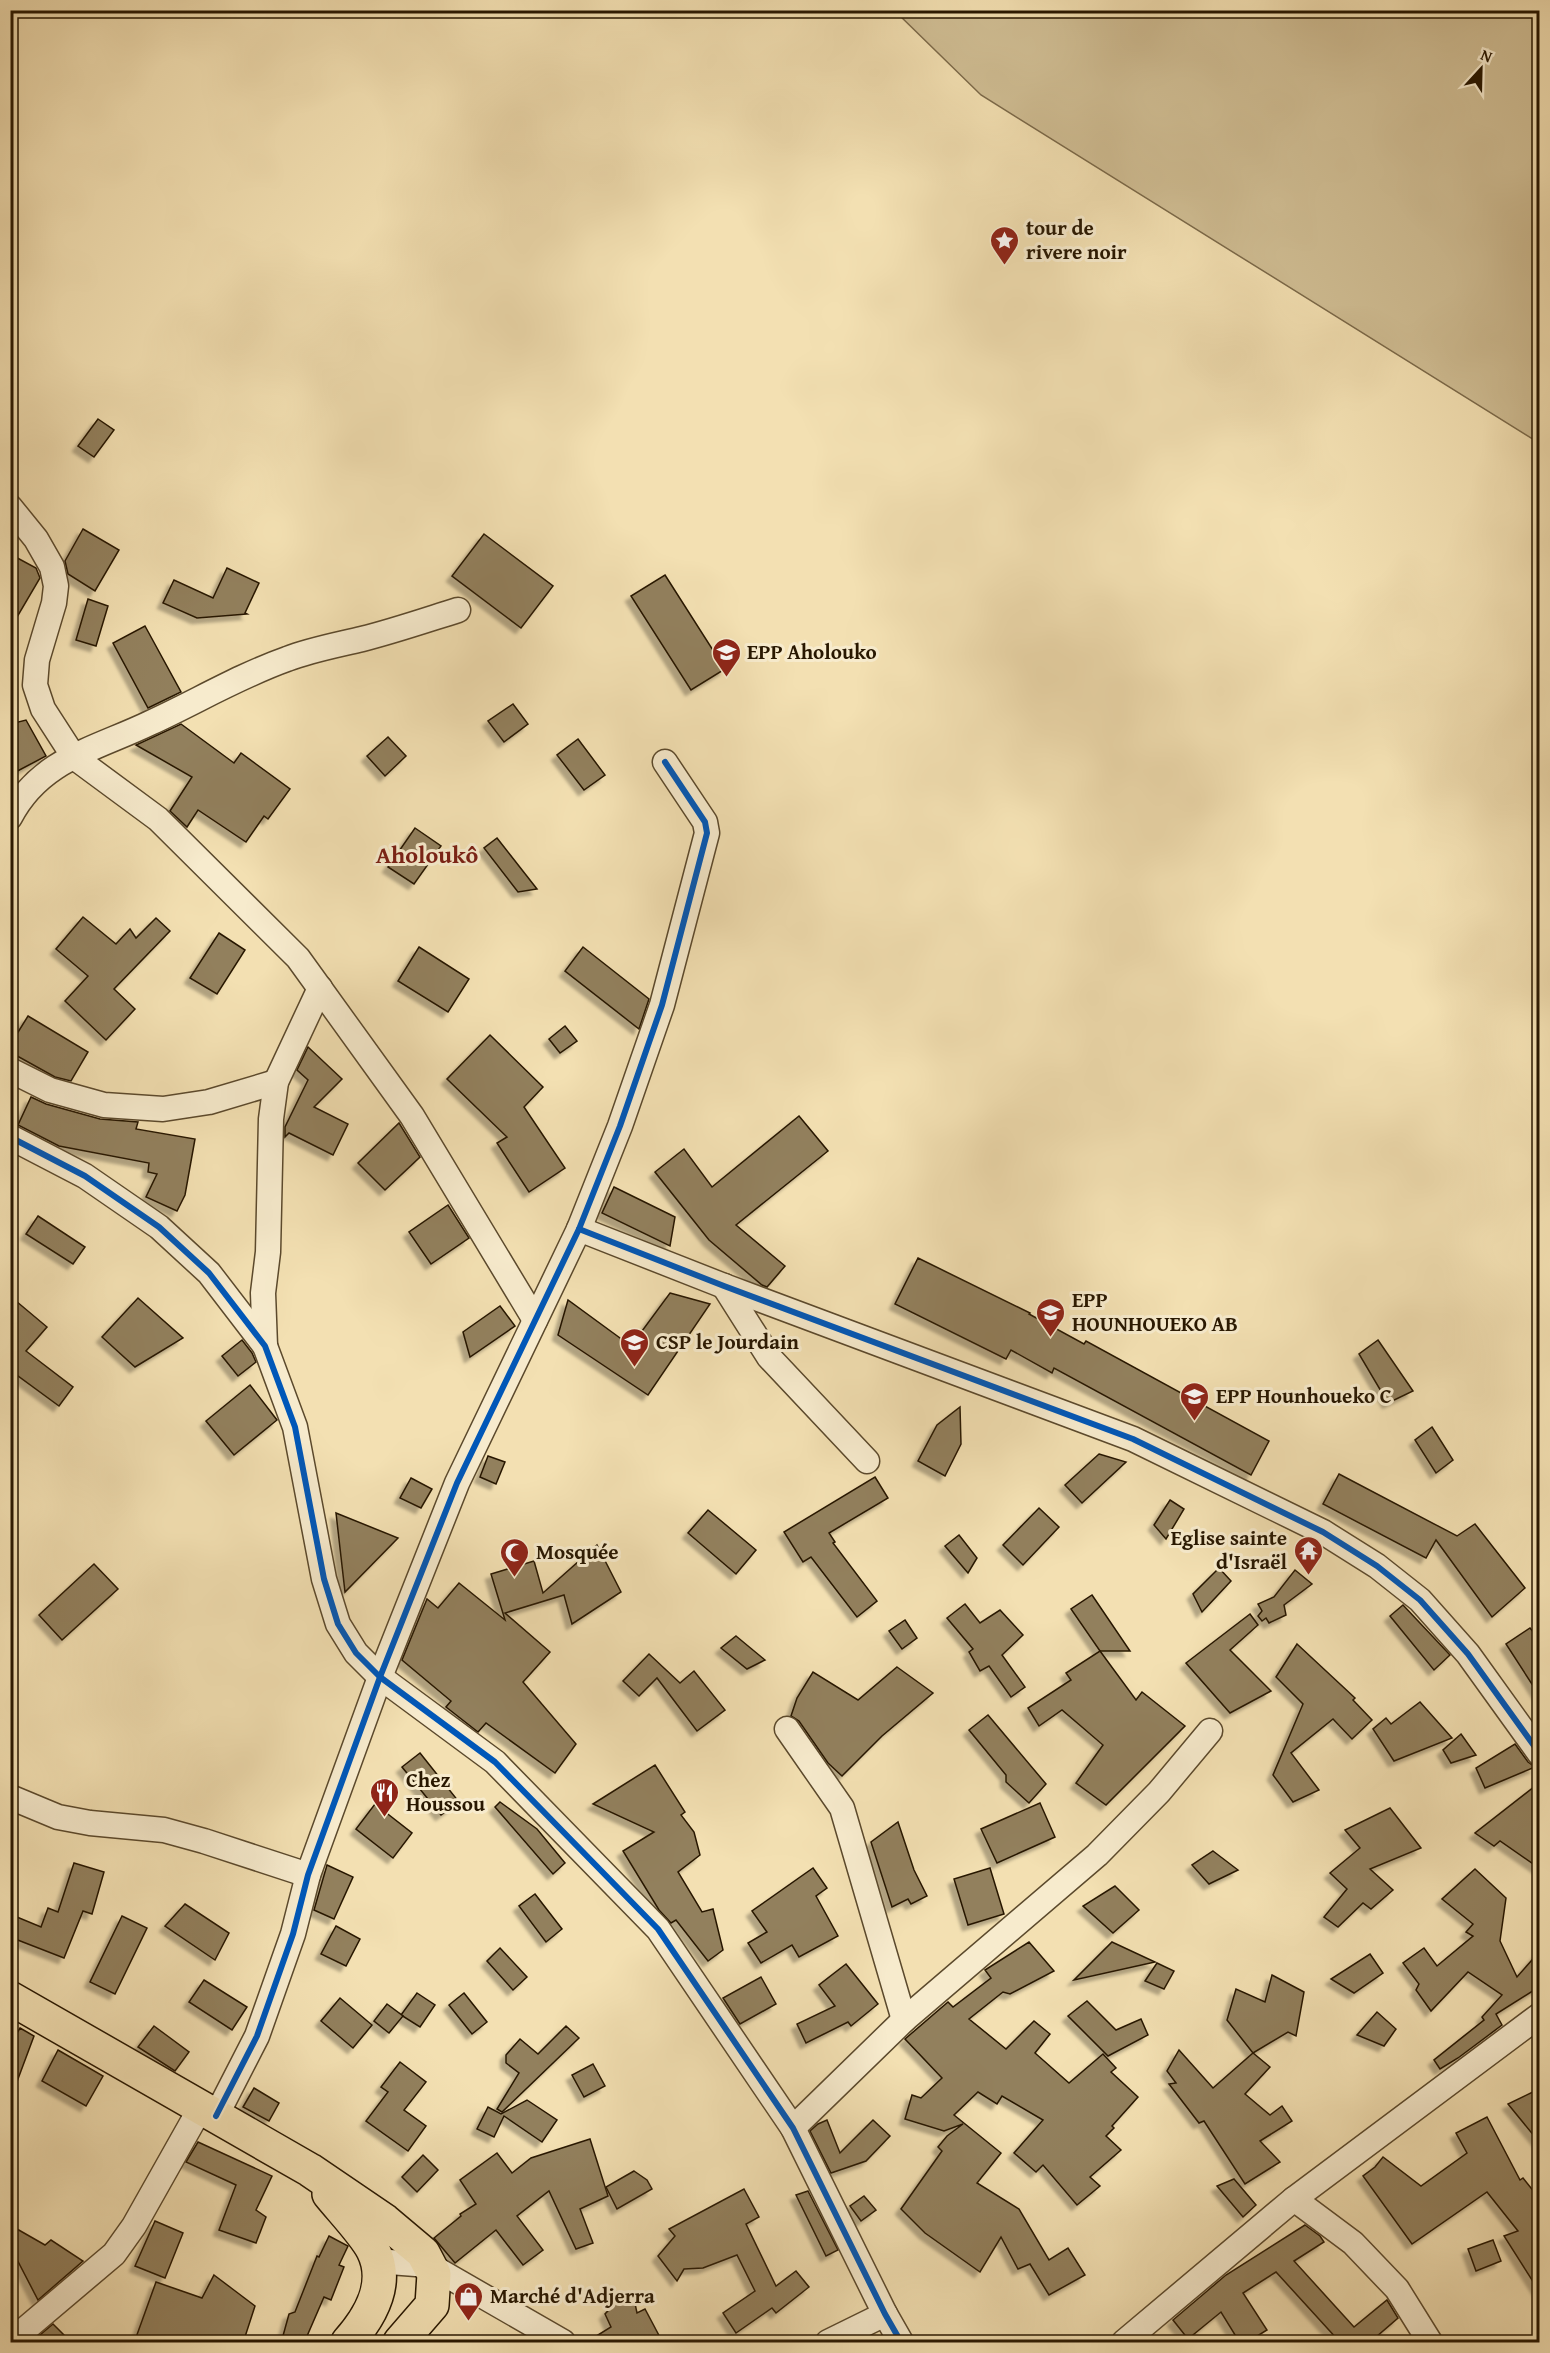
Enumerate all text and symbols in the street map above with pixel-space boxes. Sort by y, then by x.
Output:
north arrow [1451,39,1511,99]
text: N [1477,42,1496,68]
place label: tour de rivere noir [1026,212,1127,267]
place icon: tour de rivere noir [989,224,1021,266]
school or university icon: EPP Aholouko [710,636,742,678]
place label: EPP Aholouko [747,636,877,667]
district label: Aholoukô [376,837,479,872]
place label: EPP HOUNHOUEKO AB [1072,1284,1238,1339]
school or university icon: EPP HOUNHOUEKO AB [1035,1296,1067,1338]
school or university icon: CSP le Jourdain [619,1326,651,1368]
place label: CSP le Jourdain [656,1326,799,1357]
school or university icon: EPP Hounhoueko C [1179,1380,1211,1422]
place label: EPP Hounhoueko C [1216,1380,1392,1411]
place label: Eglise sainte d'Israël [1171,1522,1287,1577]
temple icon: Eglise sainte d'Israël [1292,1534,1324,1576]
mosque icon: Mosquée [499,1536,531,1578]
place label: Mosquée [536,1536,619,1567]
place label: Chez Houssou [406,1764,485,1819]
restaurant icon: Chez Houssou [369,1776,401,1818]
shop icon: Marché d'Adjerra [453,2280,485,2322]
place label: Marché d'Adjerra [490,2280,655,2311]

